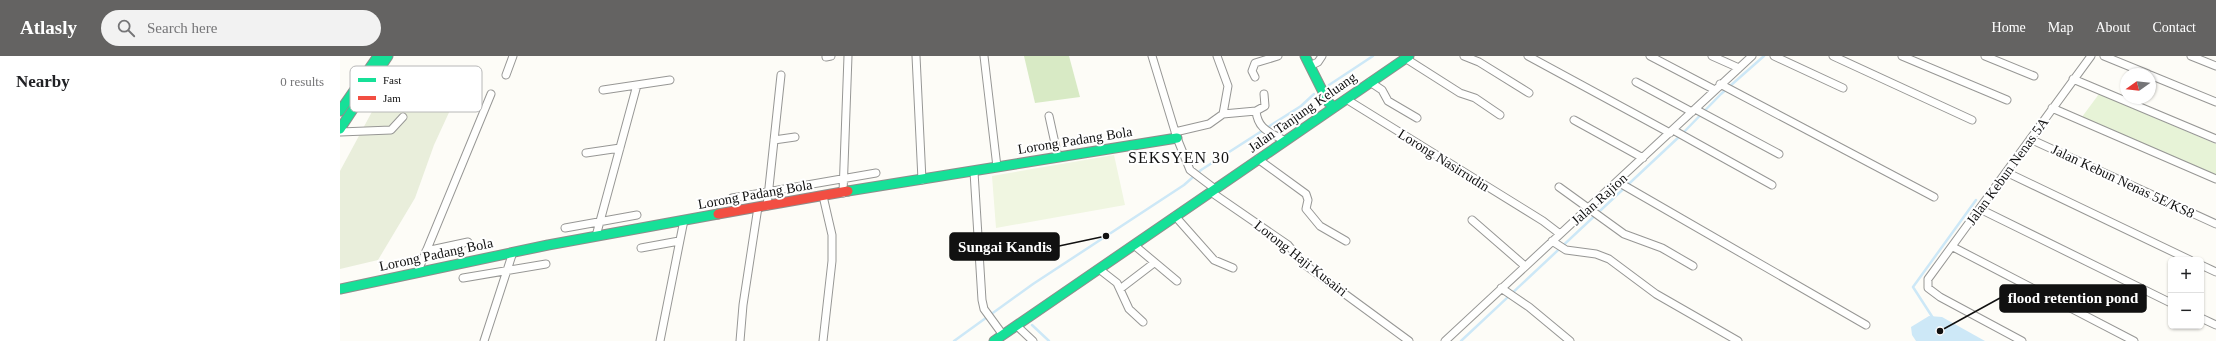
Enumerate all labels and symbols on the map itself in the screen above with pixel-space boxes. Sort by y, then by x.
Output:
legend [350,66,482,112]
north arrow [2120,68,2156,104]
street label: Jalan Tanjung Keluang [1245,69,1359,155]
text: Fast [383,74,401,86]
text: Jam [383,92,401,104]
street label: Jalan Kebun Nenas 5A [1964,114,2052,228]
street label: Lorong Padang Bola [1017,124,1134,157]
street label: Lorong Nasirrudin [1395,126,1492,194]
street label: Jalan Kebun Nenas 5E/KS8 [2049,142,2197,221]
district label: SEKSYEN 30 [1128,149,1230,166]
street label: Jalan Rajion [1568,171,1630,228]
street label: Lorong Padang Bola [697,177,814,212]
street label: Lorong Haji Kusairi [1251,218,1350,299]
callout: Sungai Kandis [950,233,1059,260]
street label: Lorong Padang Bola [378,235,495,274]
text: Sungai Kandis [958,239,1052,255]
callout: flood retention pond [2000,285,2146,312]
text: flood retention pond [2008,290,2139,306]

